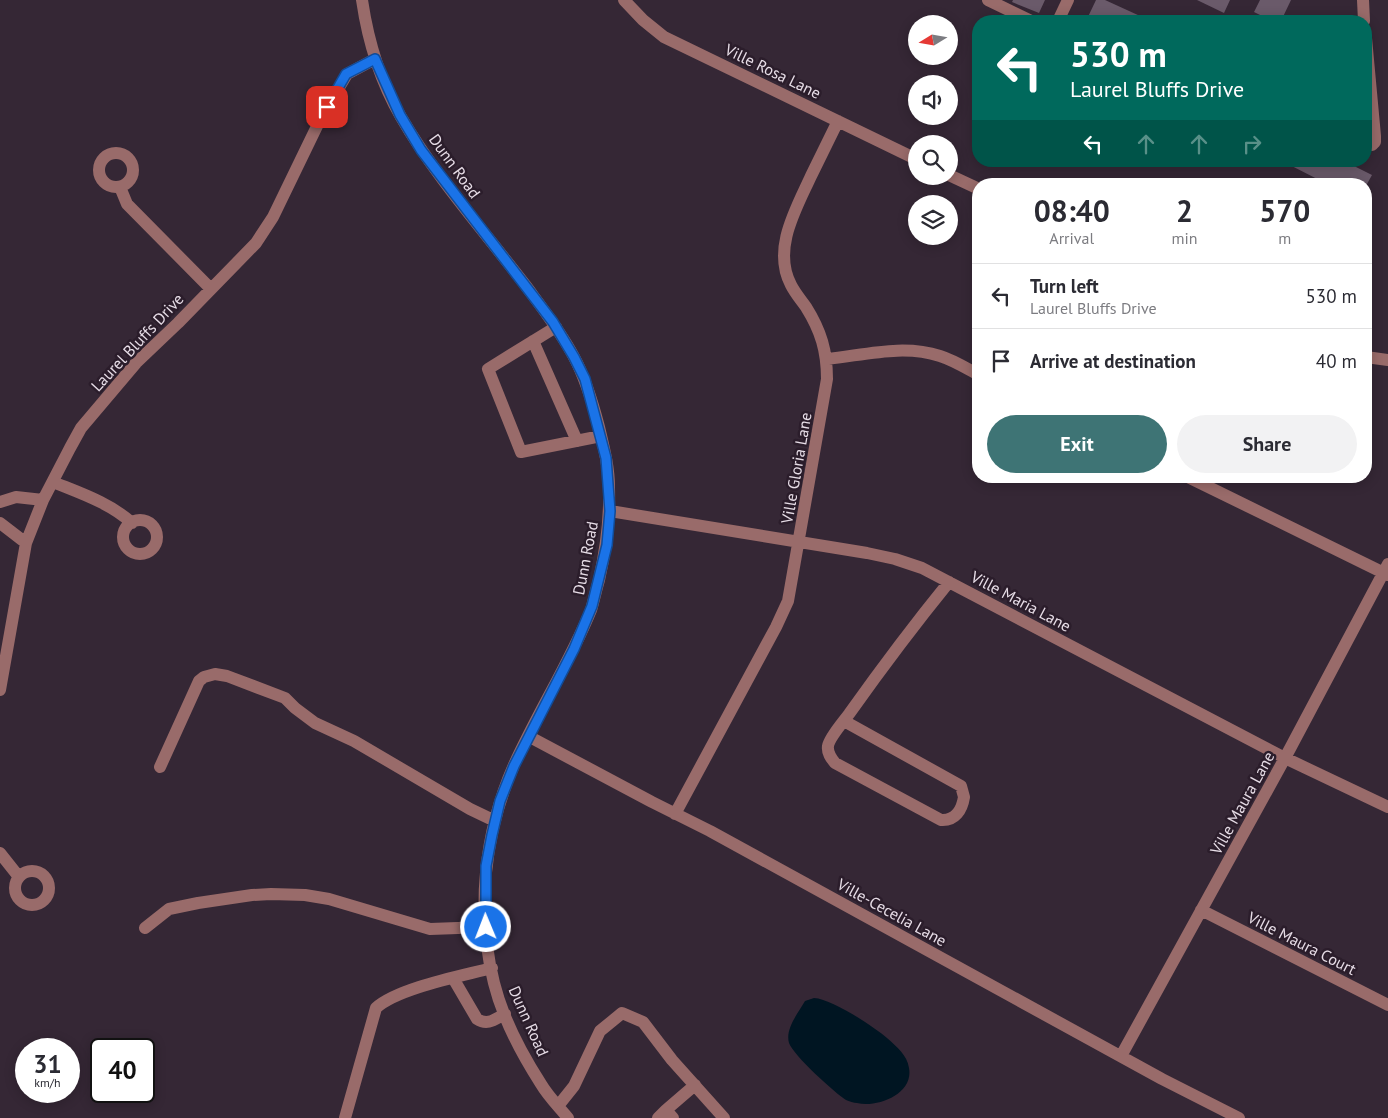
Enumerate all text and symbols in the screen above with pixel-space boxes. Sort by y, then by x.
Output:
north arrow [908,15,958,65]
map controls [908,15,958,245]
text: 530 m [1070,31,1167,77]
icon: left [987,35,1052,100]
street label: Ville Rosa Lane [721,39,824,103]
button: sound [908,75,958,125]
text: Laurel Bluffs Drive [1070,75,1244,103]
pin [306,86,348,128]
icon: arrive [313,93,341,121]
street label: Dunn Road [425,130,485,202]
icon: left [1079,130,1107,158]
icon: ahead [1132,130,1160,158]
icon: ahead [1185,130,1213,158]
icon: right [1238,130,1266,158]
button: search [908,135,958,185]
text: 08:40 [1034,191,1110,230]
text: 2 [1176,191,1193,230]
text: 570 [1259,191,1310,230]
button: layers [908,195,958,245]
text: Arrival [1049,228,1094,248]
text: min [1172,228,1198,248]
text: m [1278,228,1291,248]
text: Turn left [1030,274,1099,298]
icon: left [987,282,1015,310]
text: 530 m [1305,284,1357,308]
street label: Laurel Bluffs Drive [86,289,188,395]
text: Laurel Bluffs Drive [1030,298,1157,318]
icon: arrive [987,347,1015,375]
text: Arrive at destination [1030,349,1196,373]
text: 40 m [1316,349,1357,373]
street label: Ville Gloria Lane [776,411,816,526]
button: Exit [987,415,1167,473]
button: Share [1177,415,1357,473]
street label: Dunn Road [568,519,602,597]
street label: Ville Maria Lane [967,566,1074,636]
street label: Ville Maura Lane [1205,748,1279,859]
street label: Ville-Cecelia Lane [833,873,950,950]
position arrow [459,900,511,952]
street label: Ville Maura Court [1244,907,1360,979]
street label: Dunn Road [505,983,553,1059]
speed limit sign: 40 [90,1038,155,1103]
text: 31 [33,1048,62,1080]
text: km/h [34,1075,61,1090]

